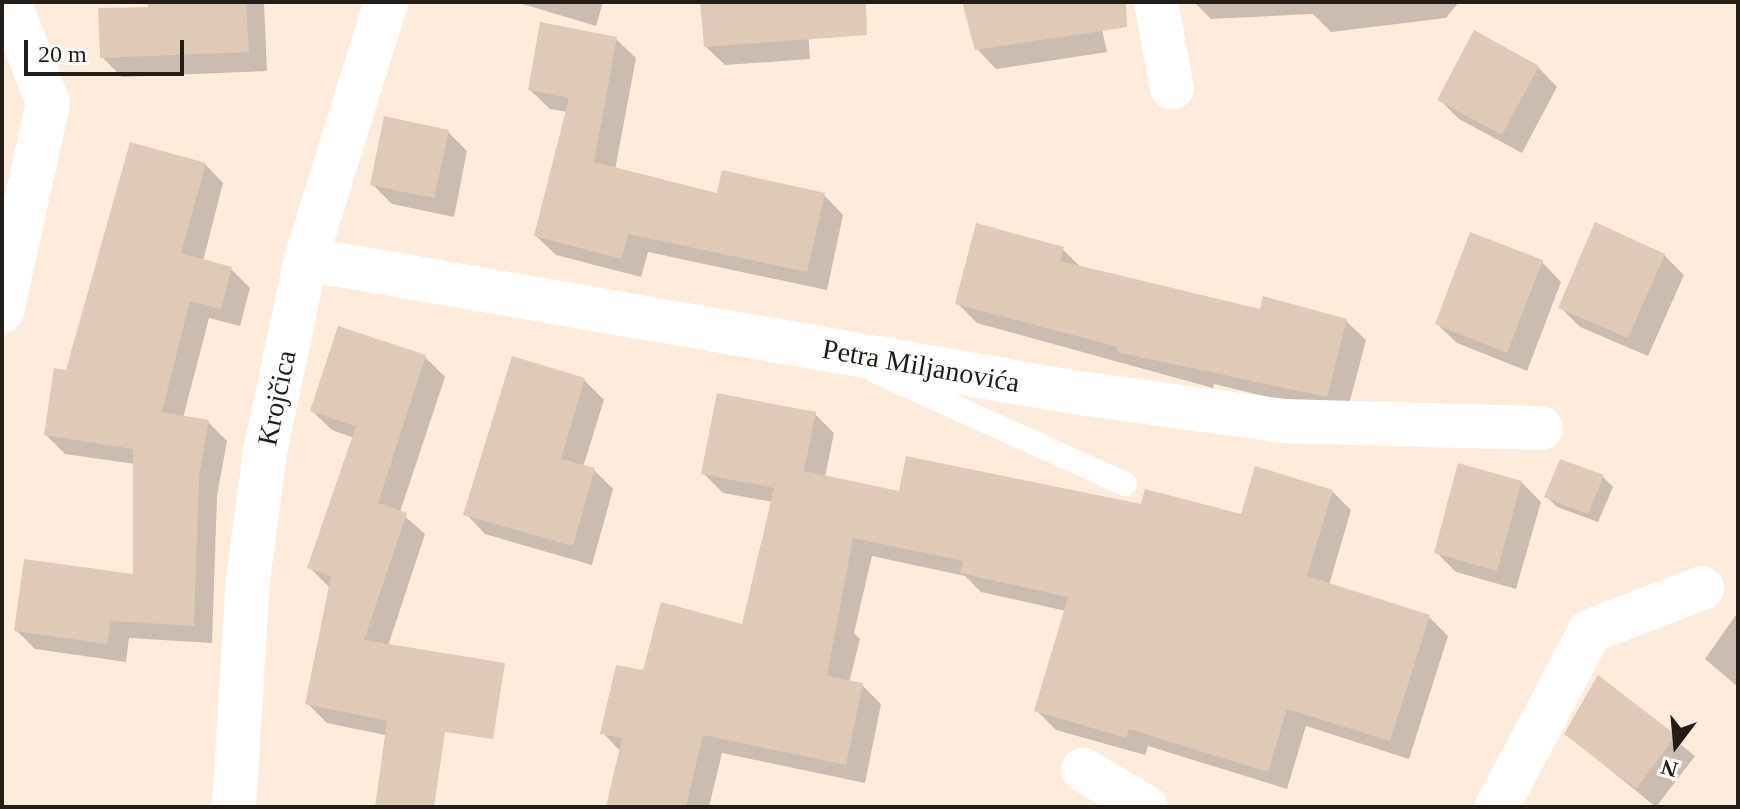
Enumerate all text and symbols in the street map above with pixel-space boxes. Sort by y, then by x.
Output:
scale bar [28,24,188,74]
text: 20 m [38,41,87,67]
street label: Petra Miljanovića [820,332,1022,400]
street label: Krojčica [251,347,303,449]
north arrow [1636,705,1716,785]
text: N [1658,754,1680,783]

